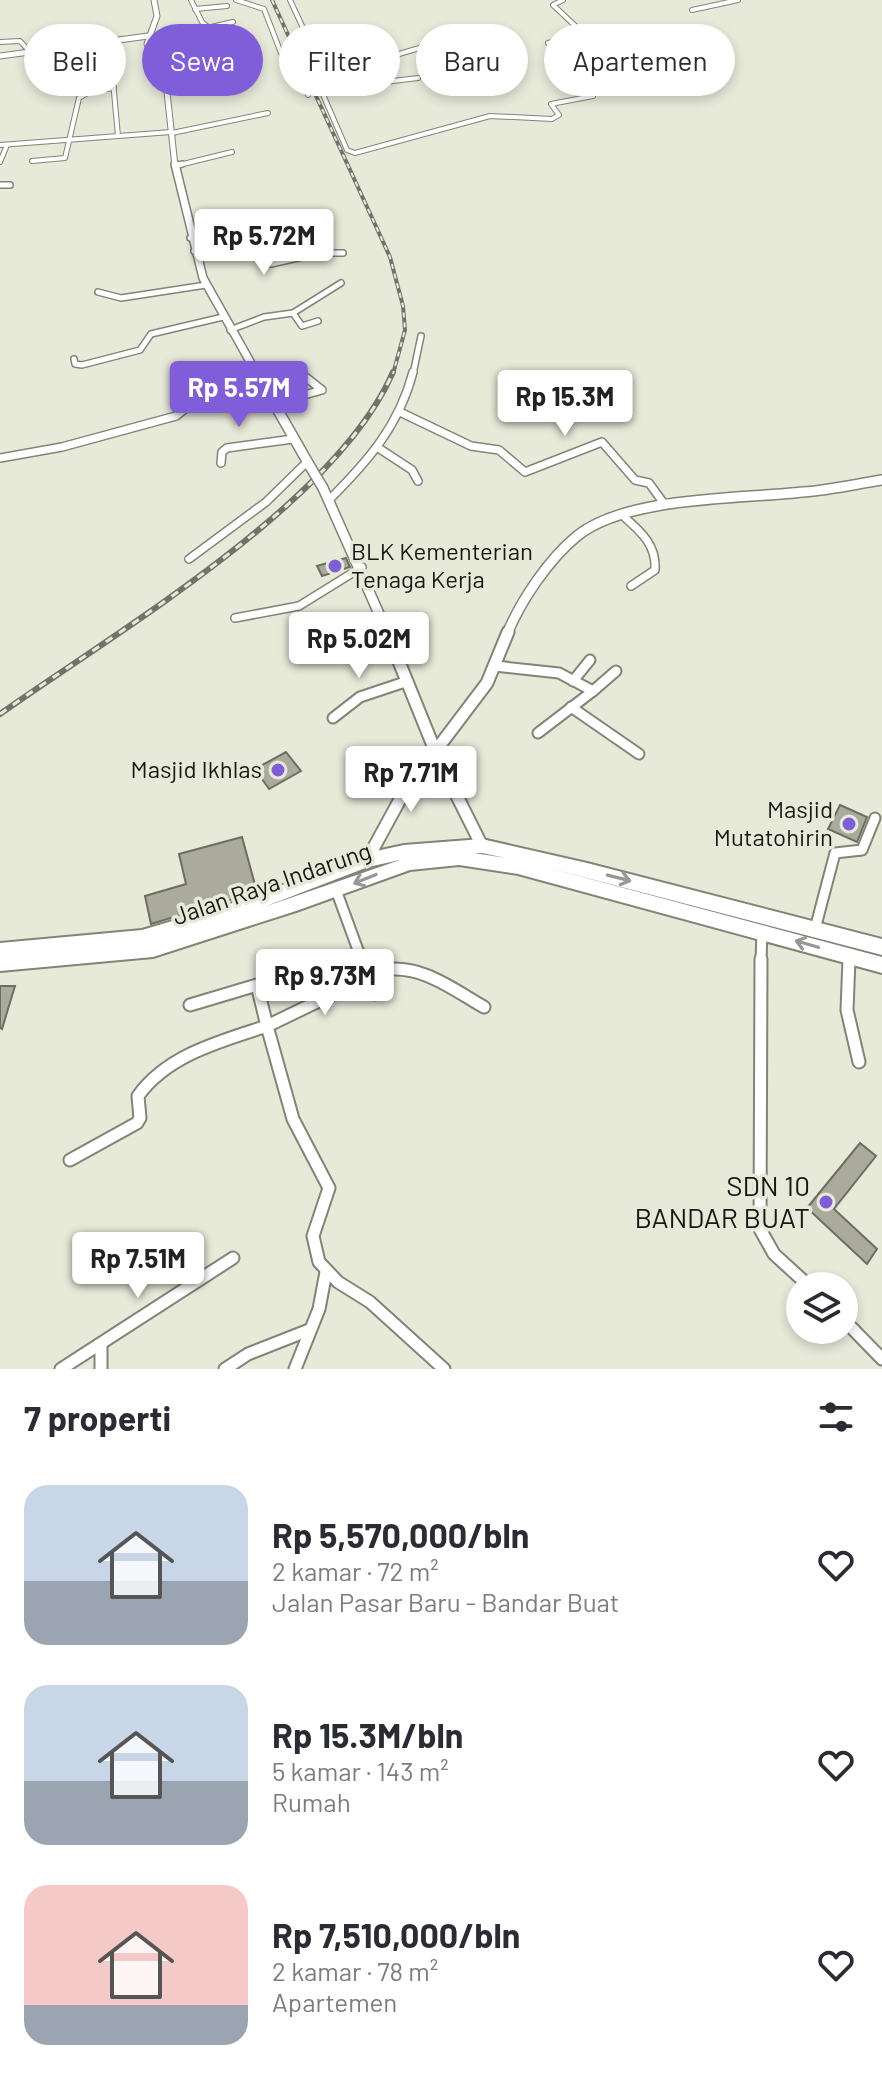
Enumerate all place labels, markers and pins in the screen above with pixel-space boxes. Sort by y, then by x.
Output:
pin: Rp 5.72M [181,209,347,277]
pin: Rp 5.57M [156,361,322,429]
pin: Rp 15.3M [482,370,648,438]
place label: BLK Kementerian Tenaga Kerja [351,536,533,593]
marker: BLK Kementerian Tenaga Kerja [326,557,344,575]
pin: Rp 5.02M [276,612,442,680]
pin: Rp 7.71M [328,746,494,814]
place label: Masjid Ikhlas [131,754,262,783]
marker: Masjid Ikhlas [269,761,287,779]
place label: Masjid Mutatohirin [714,794,833,851]
marker: Masjid Mutatohirin [840,815,858,833]
pin: Rp 9.73M [242,949,408,1017]
place label: SDN 10 BANDAR BUAT [635,1168,810,1234]
marker: SDN 10 BANDAR BUAT [817,1193,835,1211]
pin: Rp 7.51M [55,1232,221,1300]

